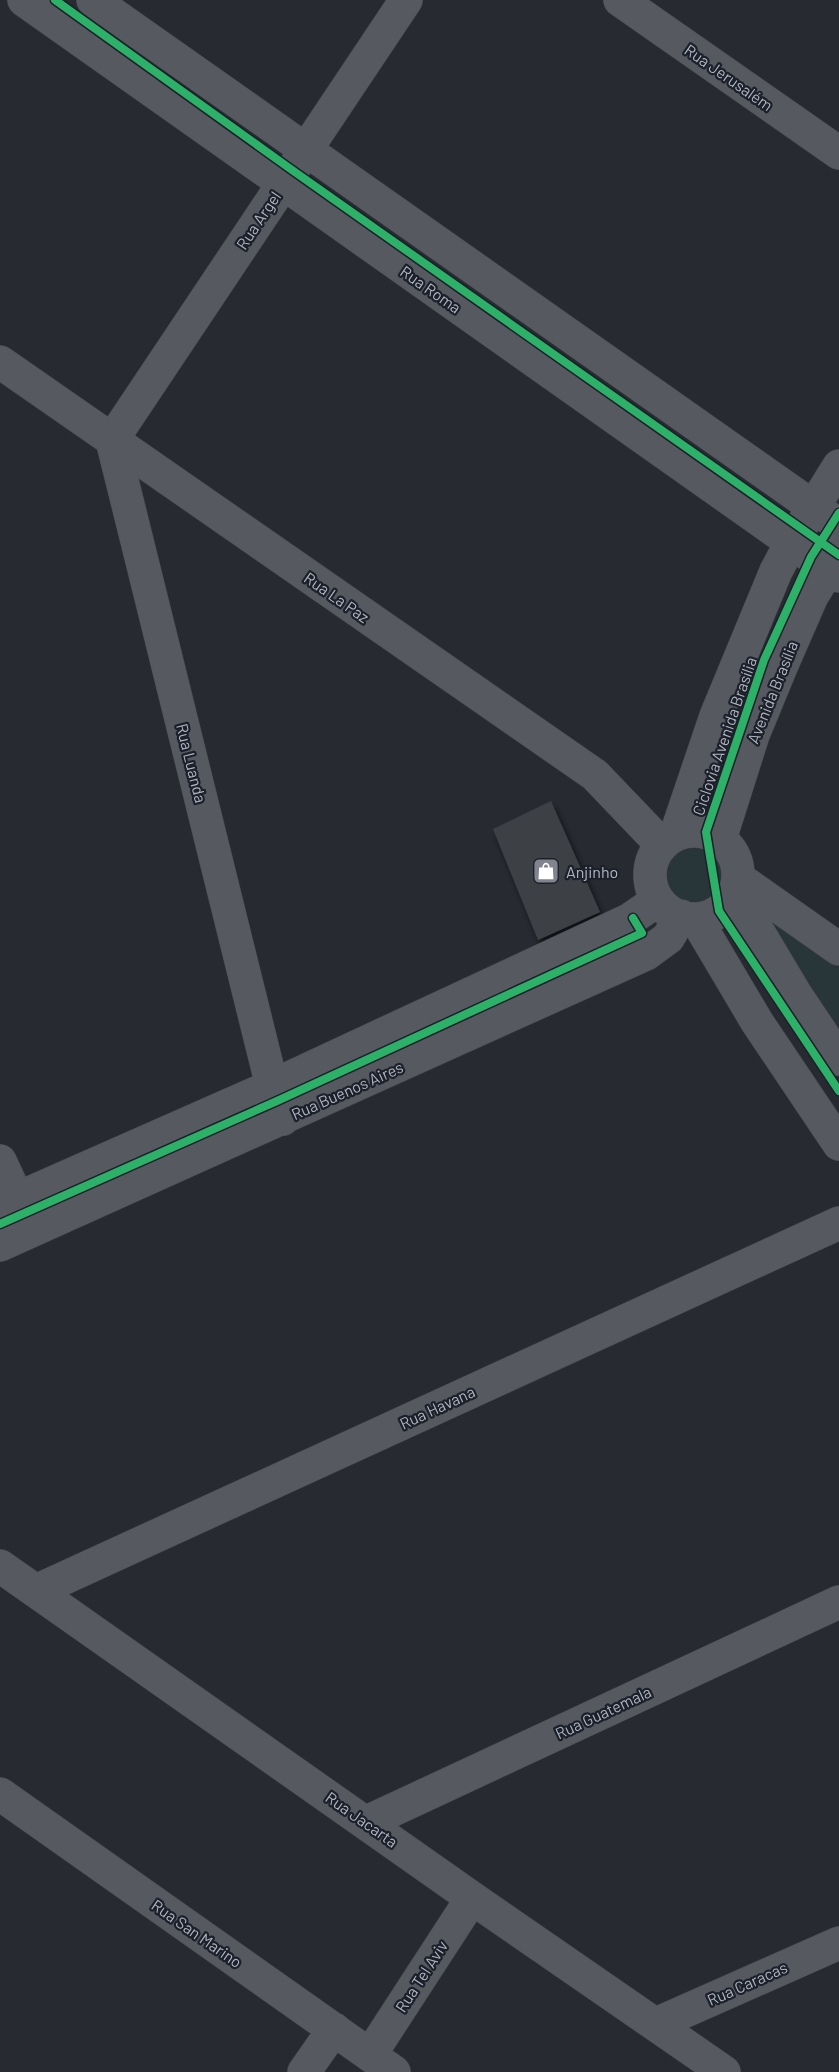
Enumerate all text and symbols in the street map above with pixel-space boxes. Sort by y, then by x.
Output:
street label: Rua Jerusalém [681,40,777,114]
street label: Rua Argel [232,187,284,253]
street label: Rua Roma [397,261,465,317]
street label: Rua La Paz [301,568,373,626]
street label: Avenida Brasília [743,638,801,746]
street label: Ciclovia Avenida Brasília [688,654,760,818]
street label: Rua Luanda [173,721,211,805]
shop icon: Anjinho [531,856,561,886]
place label: Anjinho [566,862,618,881]
street label: Rua Buenos Aires [288,1057,406,1123]
street label: Rua Havana [396,1381,478,1433]
street label: Rua Guatemala [552,1681,654,1743]
street label: Rua Jacarta [322,1787,402,1851]
street label: Rua San Marino [148,1895,246,1971]
street label: Rua Tel Aviv [391,1936,451,2015]
street label: Rua Caracas [704,1957,790,2009]

